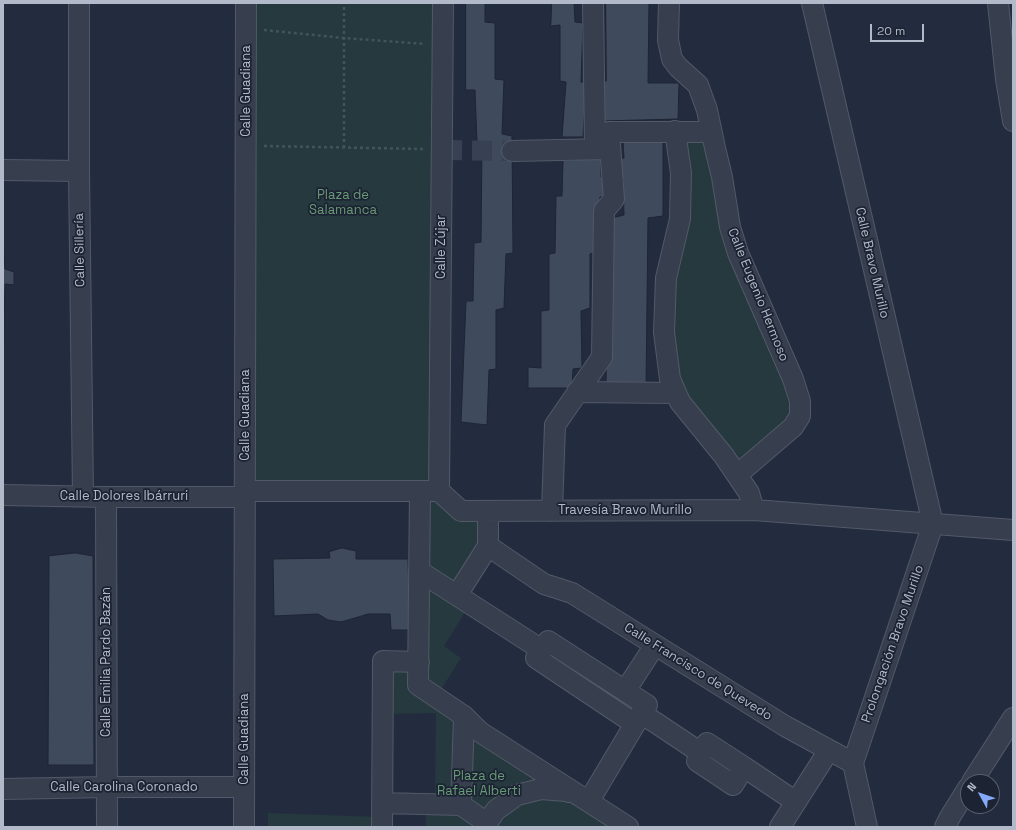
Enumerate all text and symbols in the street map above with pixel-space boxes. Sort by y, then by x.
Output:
scale bar [872,16,926,42]
text: 20 m [877,23,905,39]
street label: Calle Guadiana [238,45,254,137]
park label: Plaza de Salamanca [309,187,377,218]
street label: Calle Bravo Murillo [852,206,892,320]
street label: Calle Sillería [72,213,88,287]
street label: Calle Zújar [433,215,449,279]
street label: Calle Eugenio Hermoso [724,226,792,364]
street label: Calle Guadiana [237,369,253,461]
street label: Calle Dolores Ibárruri [60,488,188,504]
street label: Travesía Bravo Murillo [558,502,692,518]
street label: Prolongación Bravo Murillo [859,563,927,725]
street label: Calle Emilia Pardo Bazán [98,587,114,737]
street label: Calle Francisco de Quevedo [621,620,775,724]
street label: Calle Guadiana [236,693,252,785]
park label: Plaza de Rafael Alberti [437,768,521,799]
north arrow [960,774,1000,814]
street label: Calle Carolina Coronado [50,779,198,795]
text: N [964,780,979,794]

